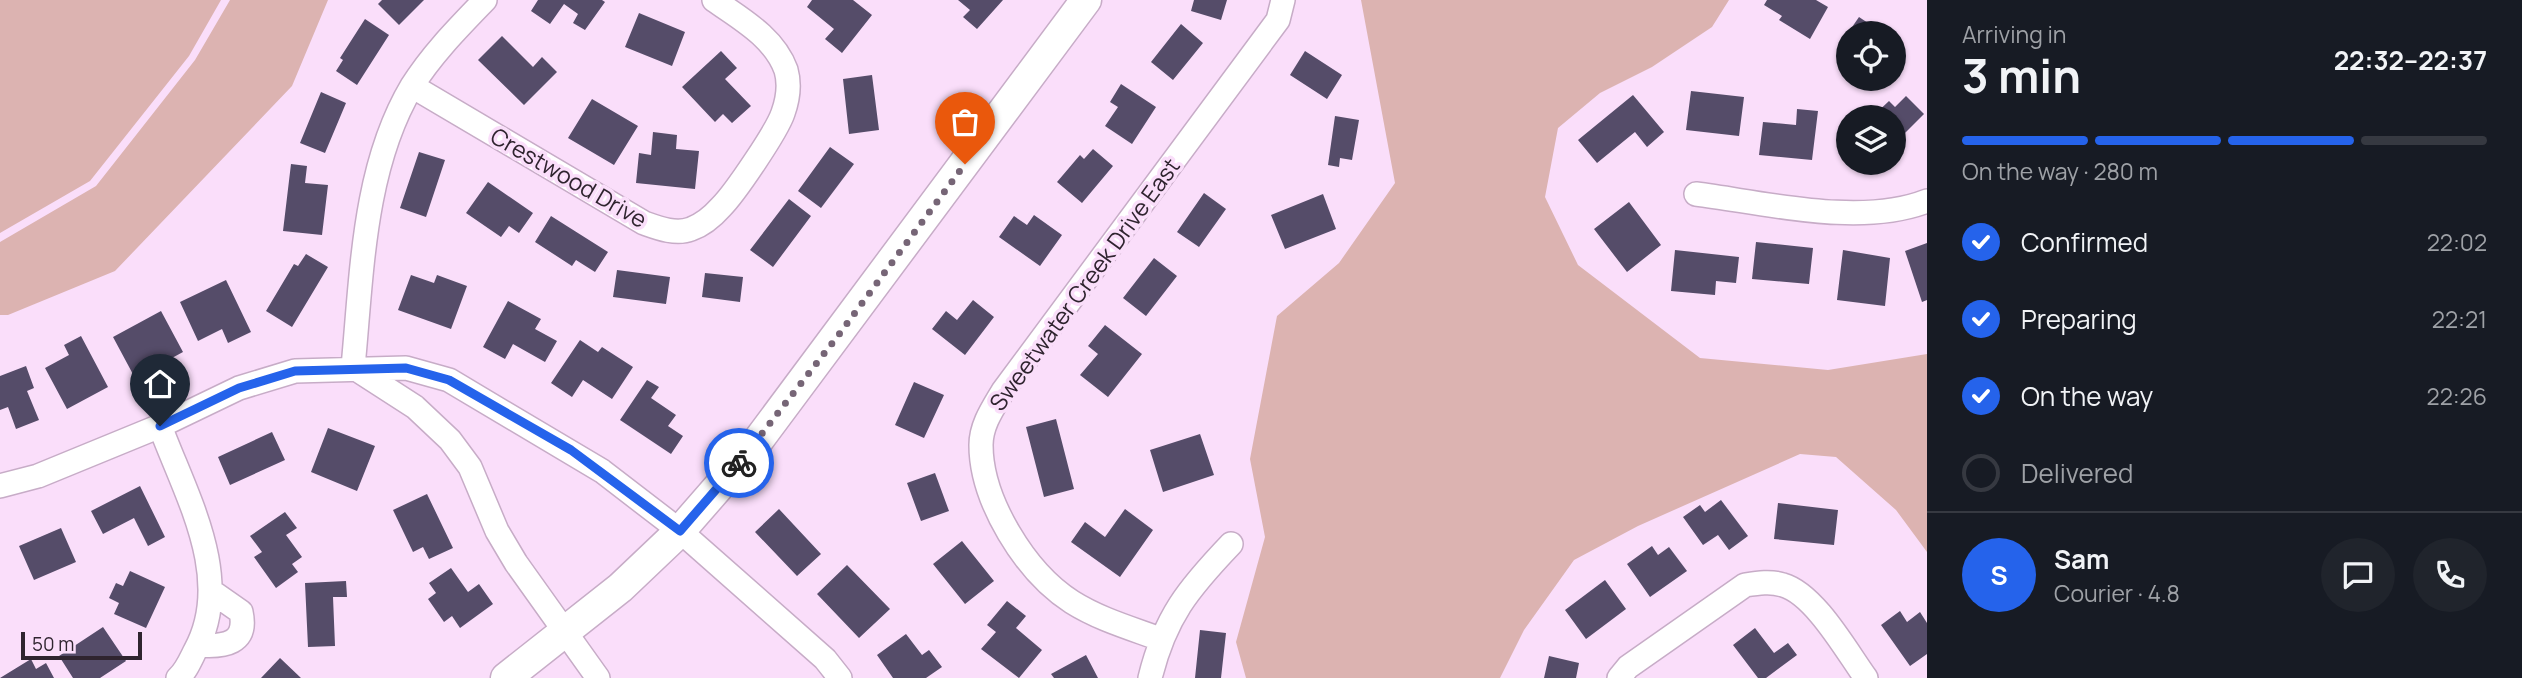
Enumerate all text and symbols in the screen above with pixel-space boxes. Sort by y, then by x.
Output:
text: Arriving in [1962,18,2067,50]
map controls [1836,21,1906,175]
button: locate [1836,21,1906,91]
text: 22:32–22:37 [2334,42,2487,78]
text: 3 min [1962,44,2081,107]
pin [935,92,995,164]
icon: bag [946,103,984,141]
button: layers [1836,105,1906,175]
street label: Crestwood Drive [485,119,653,235]
street label: Sweetwater Creek Drive East [981,151,1187,417]
text: On the way · 280 m [1962,155,2158,187]
icon: check [1962,223,2000,261]
text: Confirmed [2021,224,2148,260]
text: 22:02 [2427,226,2487,258]
icon: check [1962,300,2000,338]
text: Preparing [2021,301,2137,337]
text: 22:21 [2432,303,2487,335]
pin [130,354,190,426]
icon: home [141,365,179,403]
icon: check [1962,377,2000,415]
text: On the way [2021,378,2153,414]
text: 22:26 [2427,380,2487,412]
courier [704,428,774,498]
icon: bike [720,444,758,482]
text: Delivered [2021,455,2133,491]
button: chat [2321,538,2395,612]
button: phone [2413,538,2487,612]
text: Sam [2054,541,2109,577]
text: S [1990,557,2008,593]
text: Courier · 4.8 [2054,577,2180,609]
scale bar [21,629,142,661]
text: 50 m [32,631,74,657]

